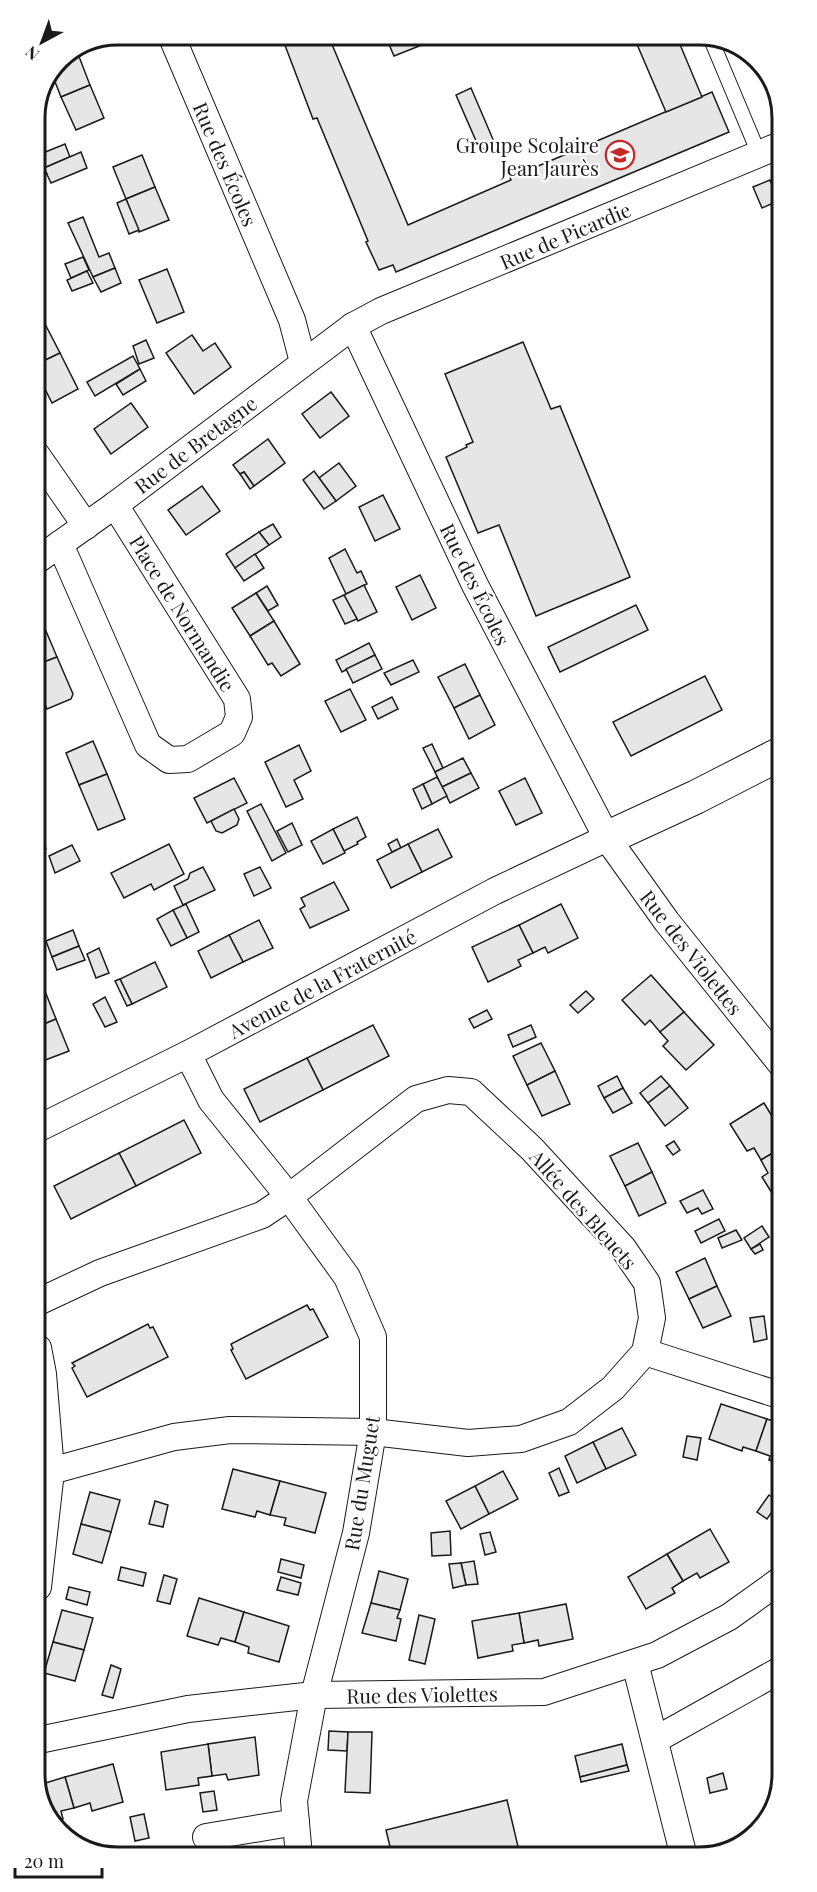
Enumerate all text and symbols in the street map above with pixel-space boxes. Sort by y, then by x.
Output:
north arrow [12,12,72,72]
text: N [20,42,43,65]
street label: Rue des Écoles [188,98,264,230]
place label: Groupe Scolaire Jean Jaurès [456,131,599,181]
school or university icon: Groupe Scolaire Jean Jaurès [604,139,636,171]
street label: Rue de Picardie [495,195,635,275]
street label: Rue de Bretagne [128,389,262,499]
street label: Rue des Écoles [435,518,517,650]
street label: Place de Normandie [124,530,242,696]
street label: Rue des Violettes [635,884,749,1020]
street label: Avenue de la Fraternité [223,922,421,1044]
street label: Allée des Bleuets [524,1143,644,1275]
street label: Rue du Muguet [337,1413,385,1552]
street label: Rue des Violettes [346,1679,498,1709]
scale bar [15,1841,102,1879]
text: 20 m [24,1849,64,1873]

